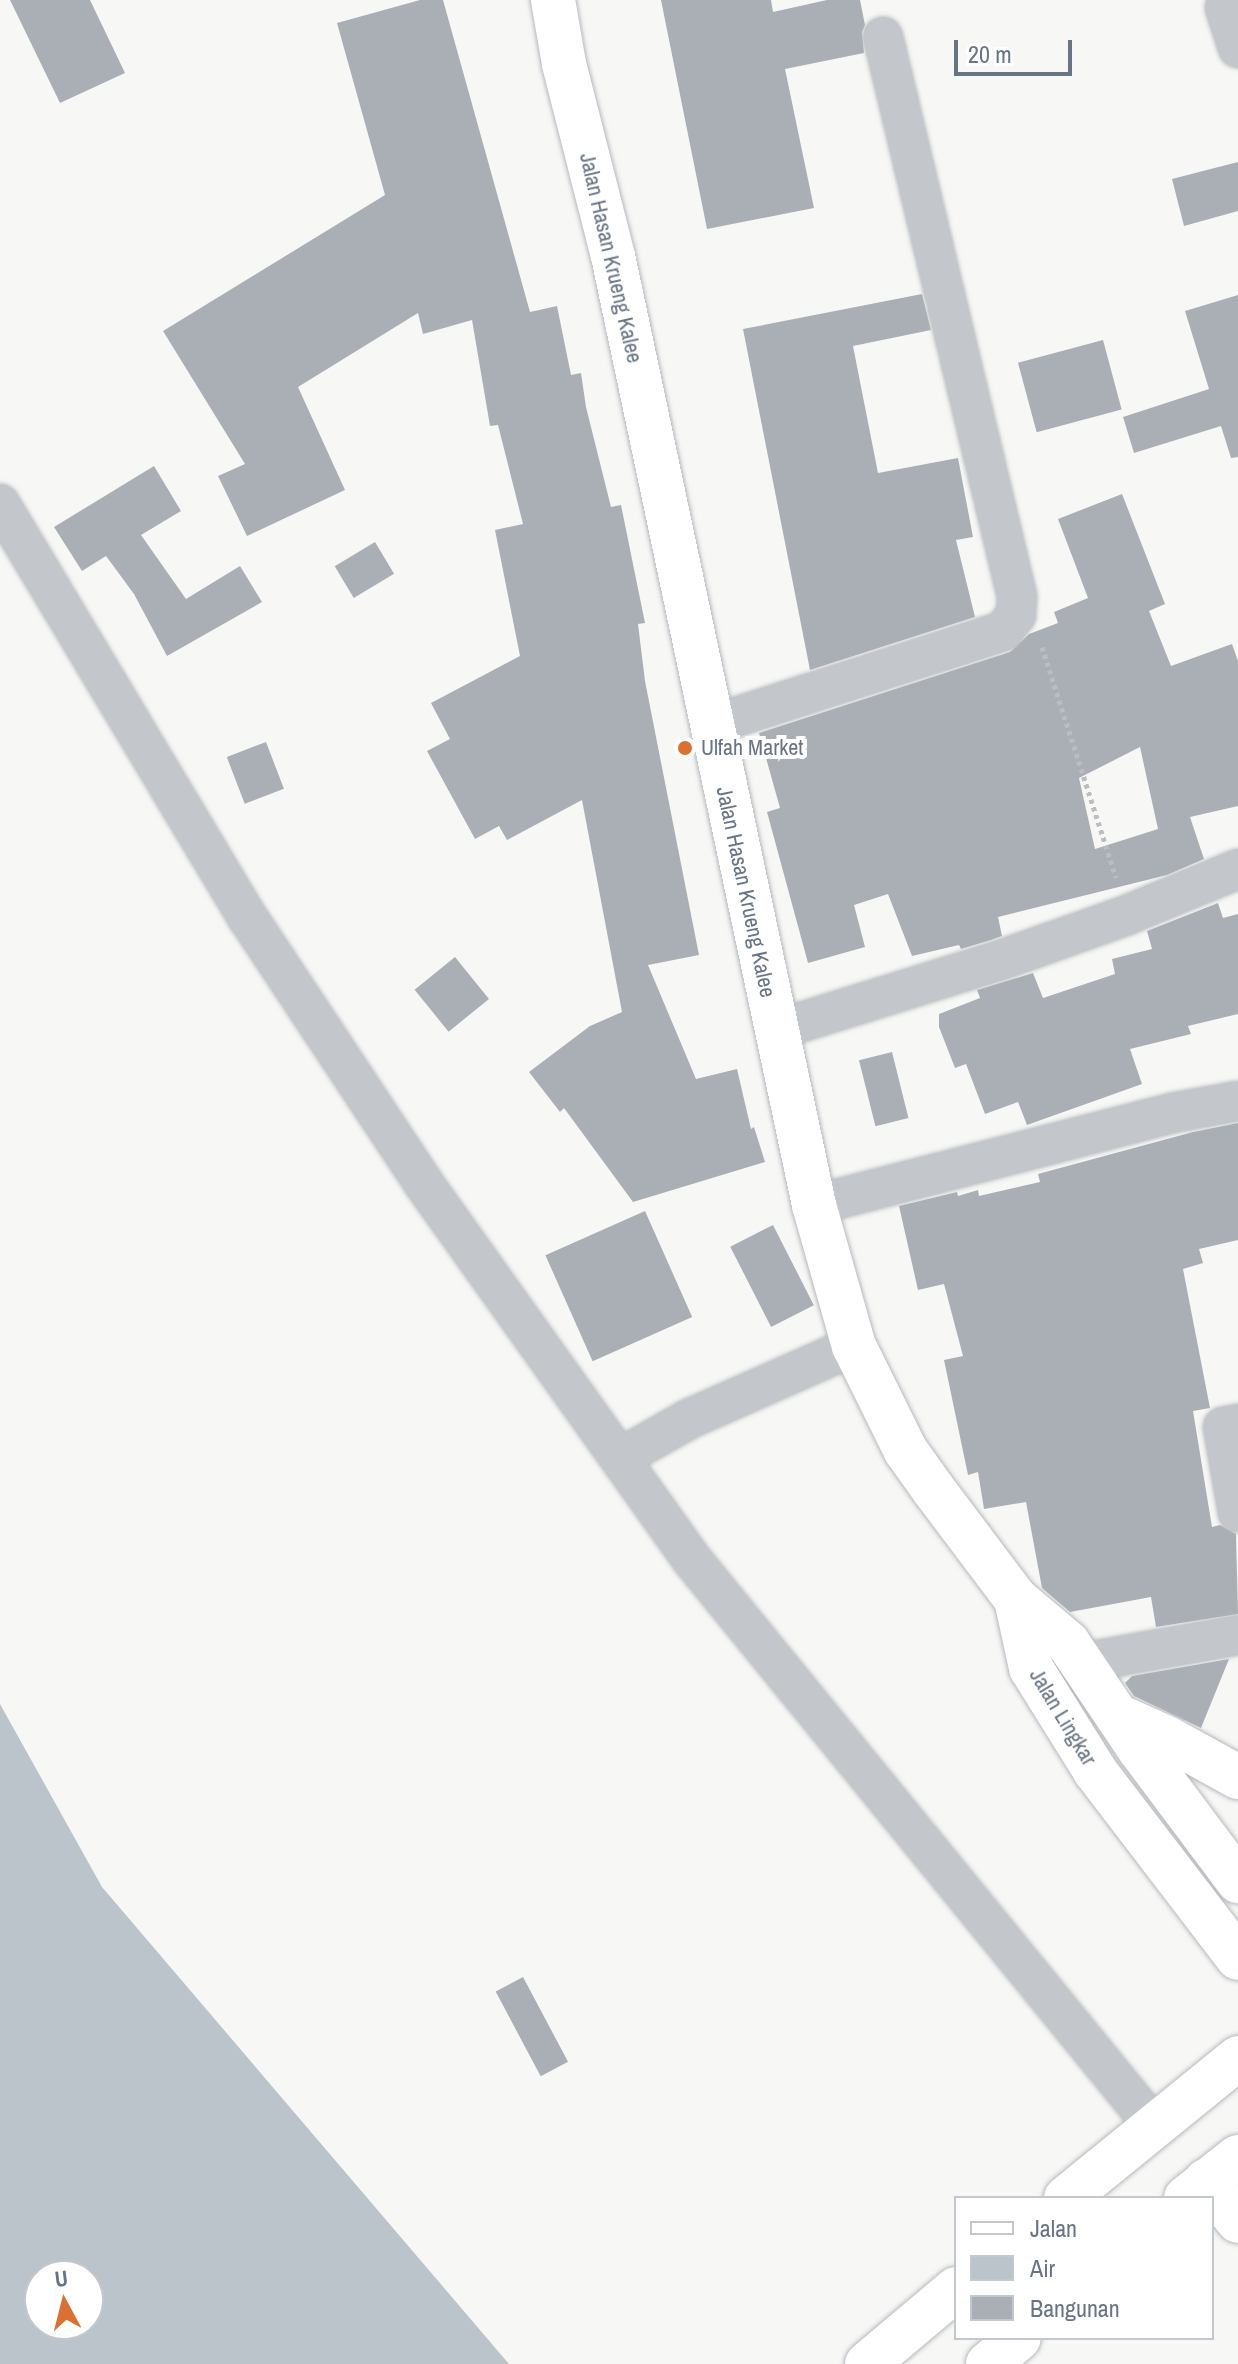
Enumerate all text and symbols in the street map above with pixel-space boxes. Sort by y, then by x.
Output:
scale bar [958,24,1076,74]
text: 20 m [968,38,1012,70]
street label: Jalan Hasan Krueng Kalee [574,150,648,366]
place label: Ulfah Market [701,735,803,761]
marker: Ulfah Market [676,739,694,757]
street label: Jalan Hasan Krueng Kalee [711,784,781,1000]
street label: Jalan Lingkar [1024,1664,1102,1770]
legend [954,2196,1214,2340]
text: Jalan [1030,2212,1077,2244]
text: Air [1030,2252,1055,2284]
north arrow [24,2260,104,2340]
text: U [53,2262,70,2294]
text: Bangunan [1030,2292,1120,2324]

